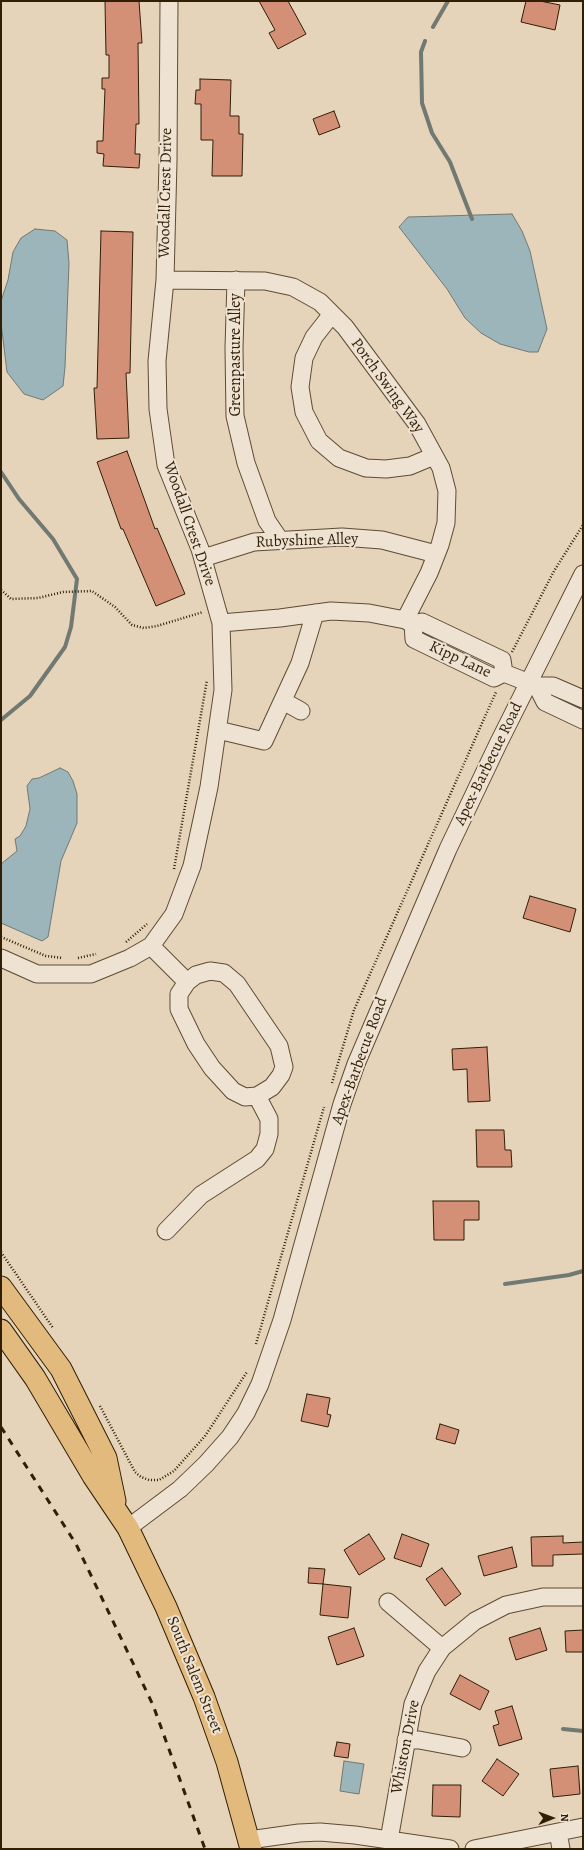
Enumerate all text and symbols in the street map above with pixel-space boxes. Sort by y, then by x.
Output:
street label: Woodall Crest Drive [155,128,177,258]
street label: Greenpasture Alley [226,293,246,417]
street label: Porch Swing Way [346,335,428,437]
street label: Woodall Crest Drive [159,459,219,589]
street label: Rubyshine Alley [255,530,359,552]
street label: Kipp Lane [426,637,494,683]
street label: Apex-Barbecue Road [451,699,527,829]
street label: Apex-Barbecue Road [328,994,392,1128]
street label: South Salem Street [162,1614,226,1736]
street label: Whiston Drive [387,1698,425,1796]
north arrow [532,1798,572,1838]
text: N [557,1814,572,1822]

